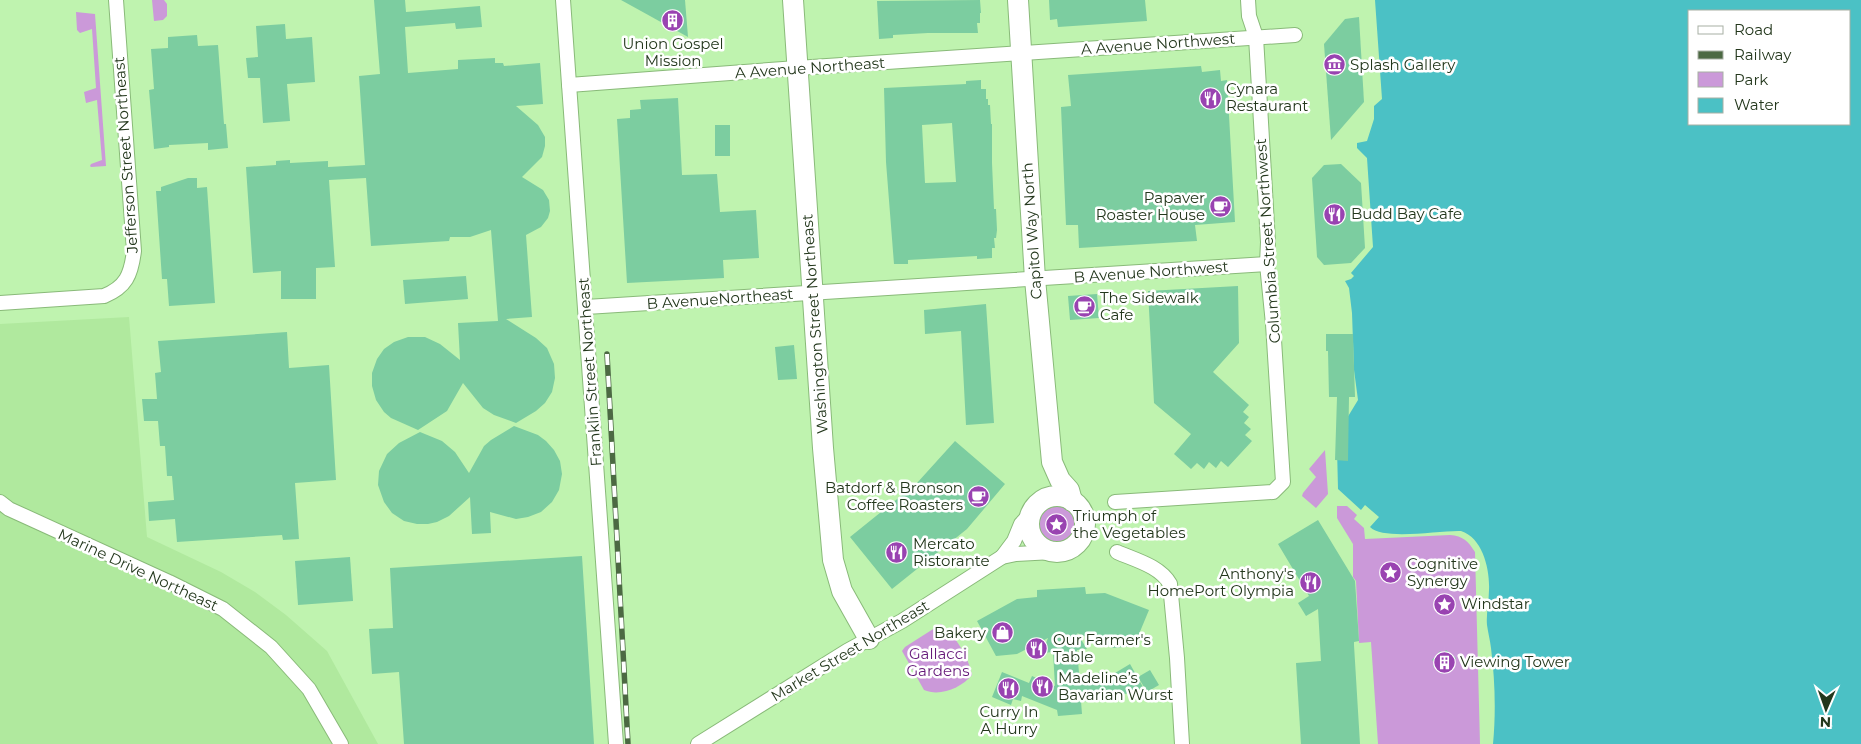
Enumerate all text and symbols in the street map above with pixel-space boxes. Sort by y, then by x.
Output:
building icon: Union Gospel Mission [661,9,685,33]
legend [1688,10,1851,125]
text: Road [1734,20,1773,39]
street label: A Avenue Northwest [1080,29,1236,58]
place label: Union Gospel Mission [622,34,724,70]
text: Railway [1734,45,1792,64]
street label: A Avenue Northeast [734,53,886,82]
museum icon: Splash Gallery [1322,53,1346,77]
place label: Splash Gallery [1350,55,1456,74]
street label: Jefferson Street Northeast [109,56,142,255]
text: Park [1734,70,1768,89]
place label: Cynara Restaurant [1226,79,1308,115]
restaurant icon: Cynara Restaurant [1198,86,1222,110]
text: Water [1734,95,1780,114]
street label: Columbia Street Northwest [1251,138,1284,344]
street label: Capitol Way North [1017,162,1046,300]
place label: Papaver Roaster House [1096,188,1205,224]
cafe icon: Papaver Roaster House [1209,195,1233,219]
restaurant icon: Budd Bay Cafe [1323,202,1347,226]
place label: Budd Bay Cafe [1351,204,1462,223]
street label: Washington Street Northeast [797,213,832,435]
street label: B Avenue Northwest [1073,257,1229,286]
street label: Franklin Street Northeast [573,277,606,467]
street label: B AvenueNortheast [646,284,794,313]
place label: The Sidewalk Cafe [1100,288,1199,324]
cafe icon: The Sidewalk Cafe [1072,295,1096,319]
place label: Batdorf & Bronson Coffee Roasters [825,478,963,514]
cafe icon: Batdorf & Bronson Coffee Roasters [967,485,991,509]
place label: Triumph of the Vegetables [1073,506,1186,542]
place icon: Triumph of the Vegetables [1045,513,1069,537]
street label: Marine Drive Northeast [55,524,221,615]
place label: Mercato Ristorante [913,534,990,570]
restaurant icon: Mercato Ristorante [885,541,909,565]
place label: Cognitive Synergy [1407,554,1478,590]
place icon: Cognitive Synergy [1379,561,1403,585]
place label: Anthony's HomePort Olympia [1148,564,1294,600]
restaurant icon: Anthony's HomePort Olympia [1298,571,1322,595]
place icon: Windstar [1433,592,1457,616]
place label: Windstar [1461,594,1530,613]
street label: Market Street Northeast [767,596,932,705]
shop icon: Bakery [990,621,1014,645]
place label: Bakery [934,623,987,642]
place label: Our Farmer's Table [1053,630,1151,666]
restaurant icon: Our Farmer's Table [1025,637,1049,661]
park label: Gallacci Gardens [907,644,969,680]
building icon: Viewing Tower [1432,650,1456,674]
place label: Viewing Tower [1460,652,1570,671]
place label: Madeline’s Bavarian Wurst [1058,668,1173,704]
restaurant icon: Madeline’s Bavarian Wurst [1030,675,1054,699]
restaurant icon: Curry In A Hurry [997,677,1021,701]
north arrow [1801,684,1851,734]
place label: Curry In A Hurry [980,702,1039,738]
text: N [1820,713,1832,731]

